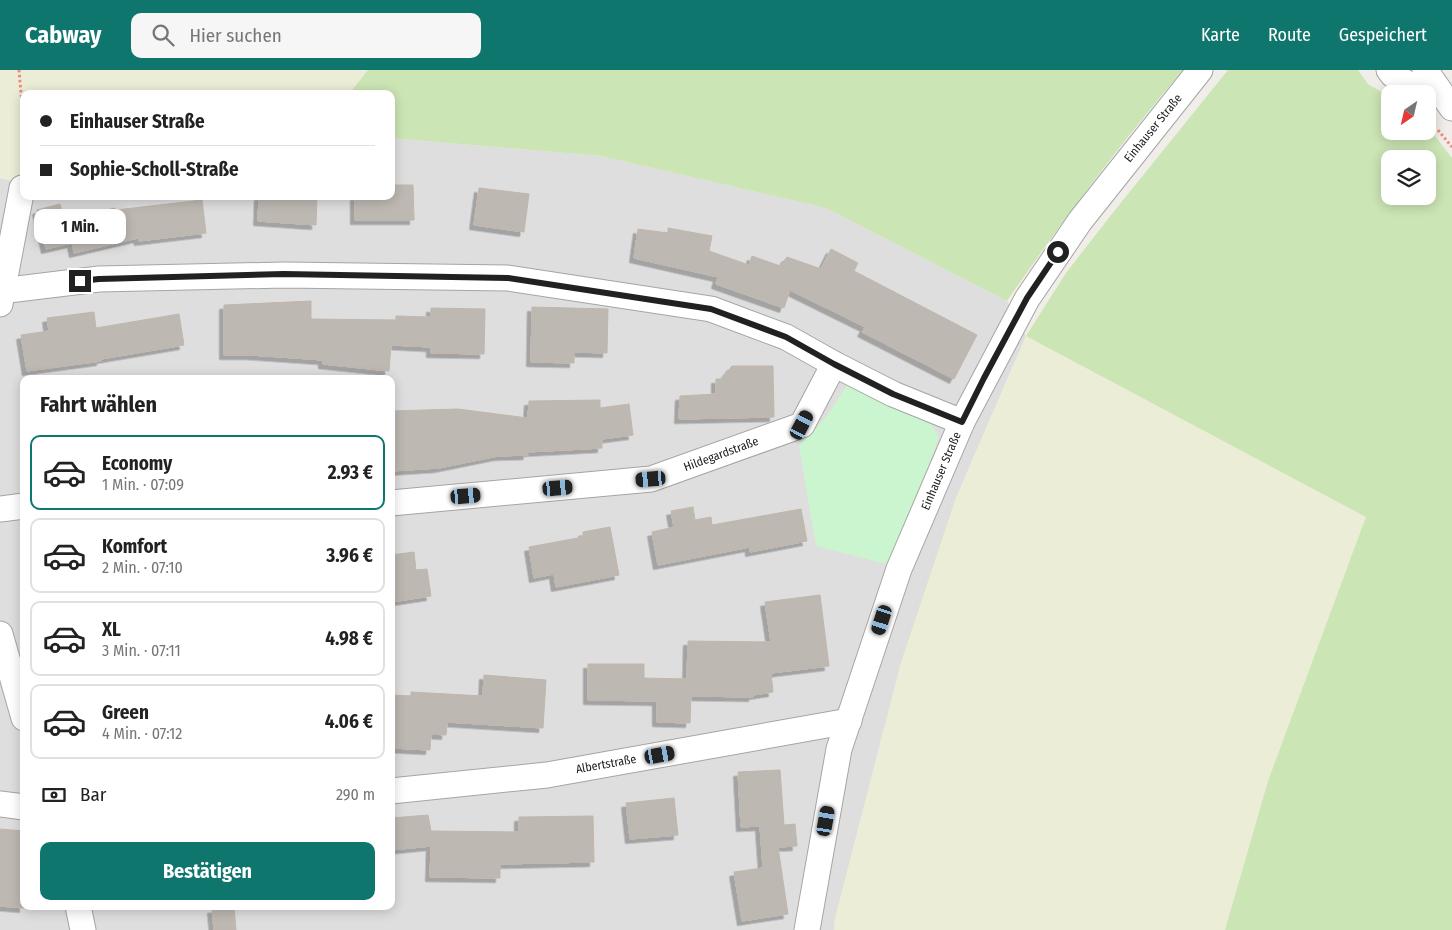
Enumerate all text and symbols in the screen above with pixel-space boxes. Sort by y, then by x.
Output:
search box [131,13,481,58]
text: Cabway [25,21,101,49]
icon: search [149,21,177,49]
text: Hier suchen [189,24,282,47]
text: Karte [1201,24,1240,46]
text: Route [1268,24,1311,46]
text: Gespeichert [1339,24,1427,46]
north arrow [1381,85,1436,140]
map controls [1381,85,1436,205]
street label: Einhauser Straße [1121,91,1185,165]
text: Einhauser Straße [70,110,205,133]
button: layers [1381,150,1436,205]
text: Sophie-Scholl-Straße [70,158,239,181]
callout: 1 Min. [34,208,126,244]
text: 1 Min. [61,217,99,236]
route start [1047,241,1069,263]
route end [69,270,91,292]
text: Fahrt wählen [40,391,157,418]
car [788,408,815,442]
street label: Einhauser Straße [918,430,964,512]
street label: Hildegardstraße [682,434,760,474]
icon: car [42,450,87,495]
text: Economy [102,452,172,475]
text: 2.93 € [328,461,373,484]
car [635,470,666,488]
text: 1 Min. · 07:09 [102,475,184,494]
car [542,479,573,497]
car [450,487,481,505]
icon: car [42,533,87,578]
text: Komfort [102,535,167,558]
text: 3.96 € [326,544,373,567]
text: 2 Min. · 07:10 [102,558,183,577]
car [870,603,893,637]
icon: car [42,616,87,661]
text: XL [102,618,121,641]
text: 4.98 € [325,627,373,650]
text: 3 Min. · 07:11 [102,641,181,660]
icon: car [42,699,87,744]
text: Green [102,701,149,724]
text: 4.06 € [325,710,373,733]
text: 4 Min. · 07:12 [102,724,182,743]
car [643,745,676,765]
street label: Albertstraße [575,752,637,776]
icon: cash [40,781,68,809]
text: Bar [80,783,106,806]
text: 290 m [336,785,375,804]
car [816,805,835,837]
button: Bestätigen [40,842,375,900]

